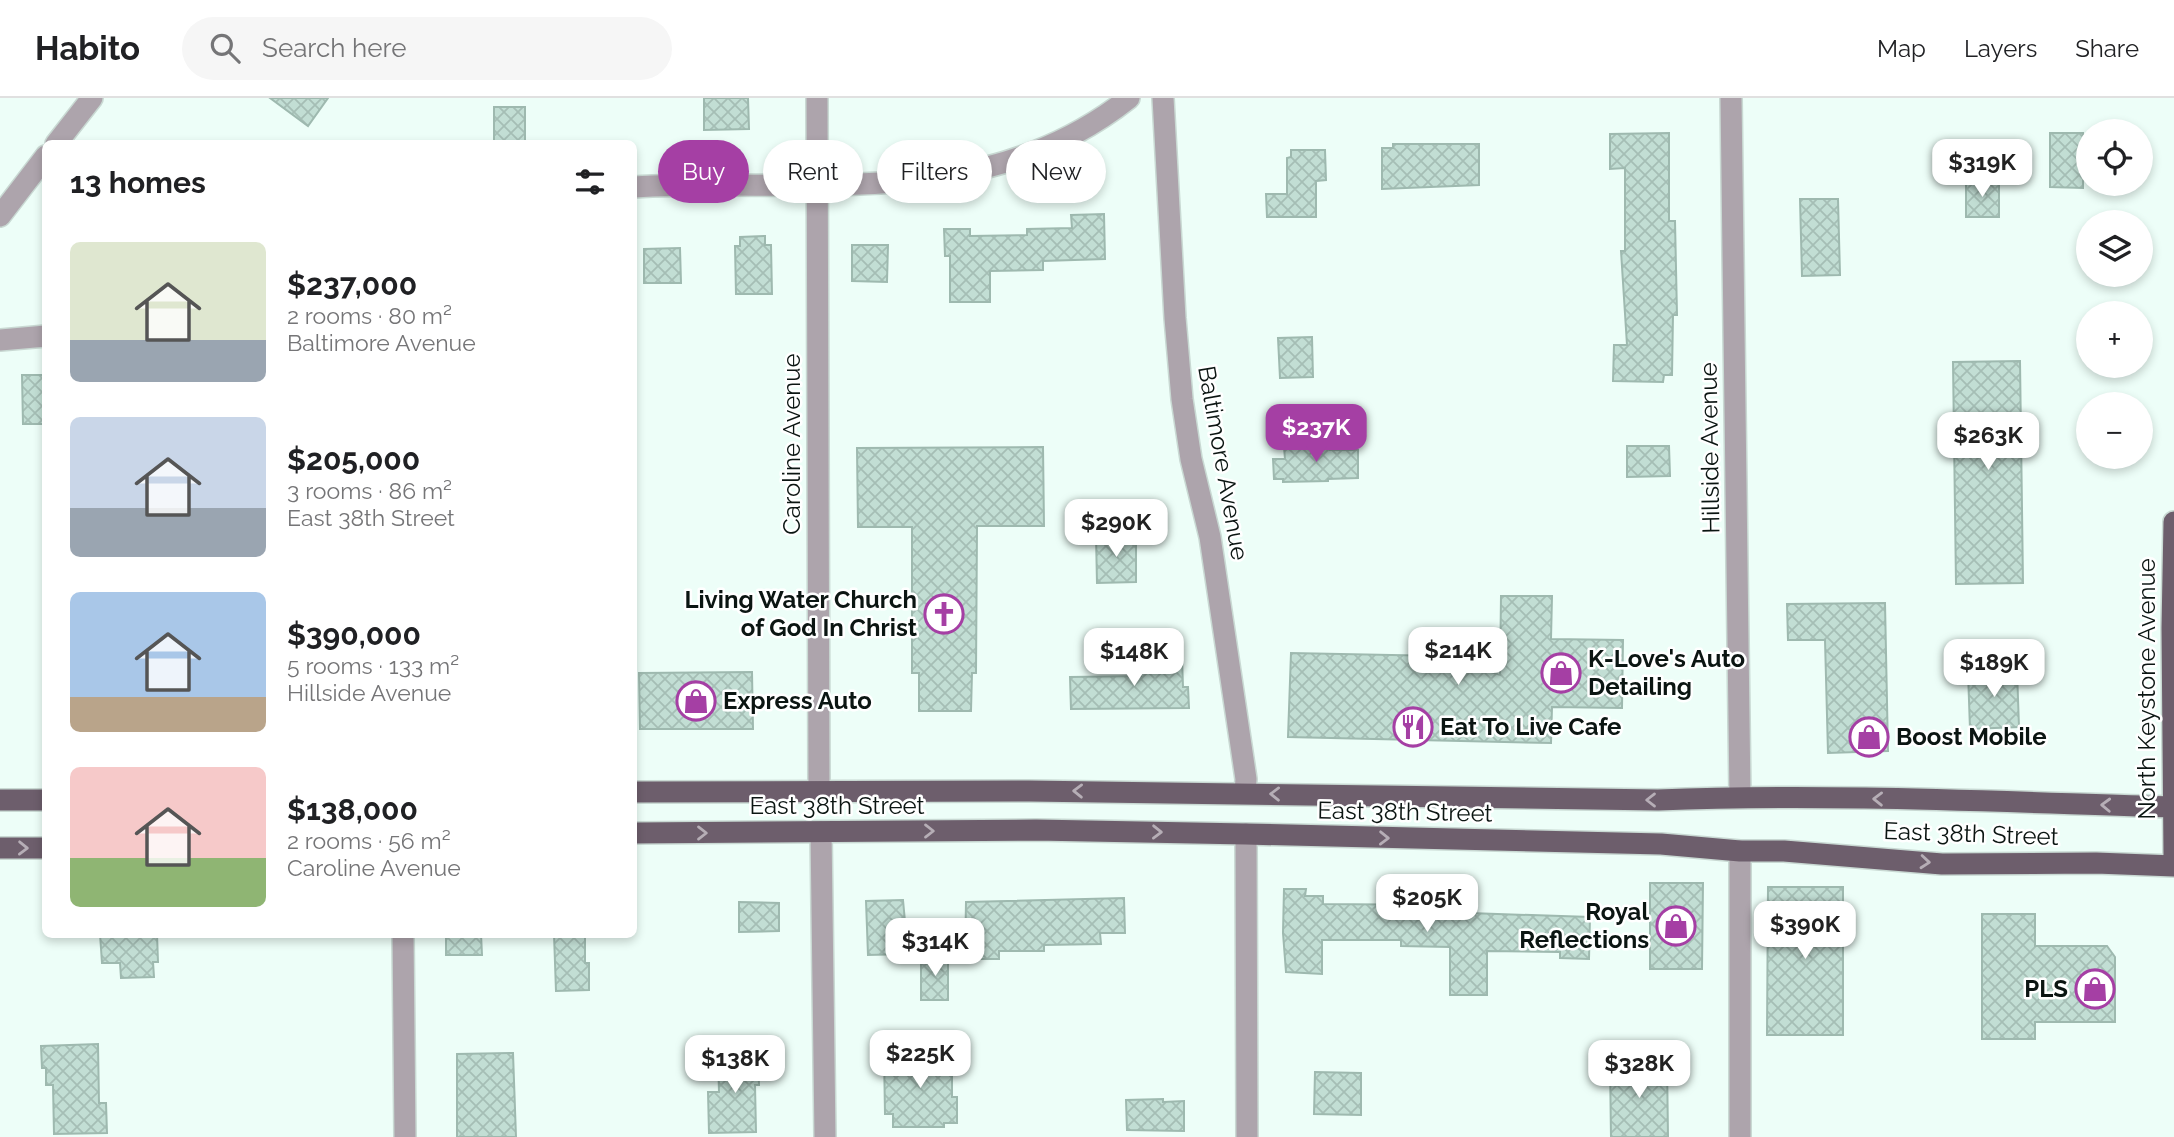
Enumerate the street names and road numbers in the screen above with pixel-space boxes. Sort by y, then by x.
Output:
street label: Caroline Avenue [777,353,806,535]
street label: Hillside Avenue [1694,362,1725,534]
street label: Baltimore Avenue [1192,363,1255,562]
street label: North Keystone Avenue [2132,558,2161,820]
street label: East 38th Street [749,791,925,820]
street label: East 38th Street [1317,795,1493,828]
street label: East 38th Street [1883,816,2059,851]

